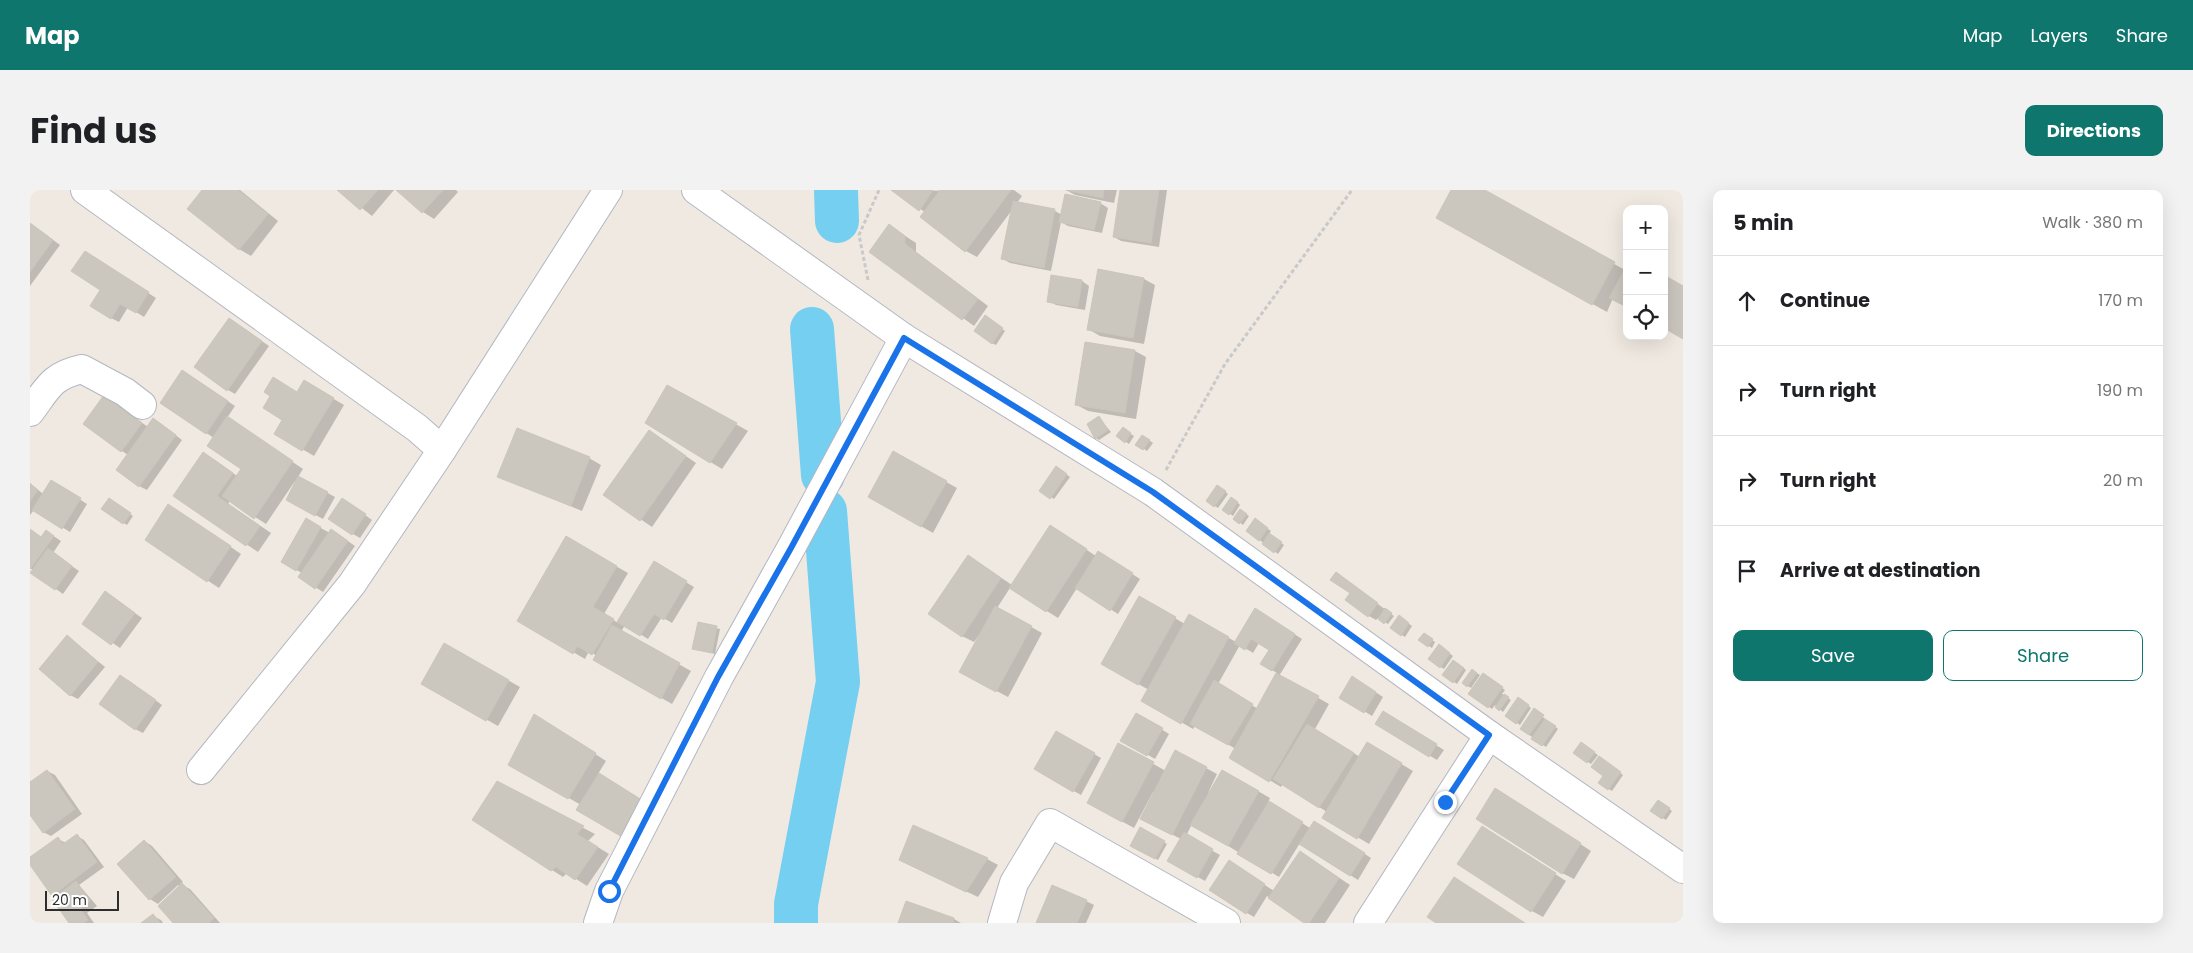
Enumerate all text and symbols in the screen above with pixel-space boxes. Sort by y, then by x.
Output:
text: Map [25,19,80,52]
text: Map [1963,23,2003,48]
text: Layers [2031,23,2088,48]
text: Share [2116,23,2168,48]
button: Directions [2025,105,2163,156]
text: Find us [30,106,157,155]
map controls [1623,205,1668,340]
button: + [1623,205,1668,250]
text: 5 min [1733,208,1794,237]
text: Walk · 380 m [2042,211,2143,234]
button: − [1623,250,1668,295]
icon: ahead [1733,287,1761,315]
text: Continue [1780,287,1870,314]
text: 170 m [2098,289,2143,312]
button: locate [1623,295,1668,340]
icon: right [1733,377,1761,405]
text: Turn right [1780,377,1876,404]
text: 190 m [2097,379,2143,402]
icon: right [1733,467,1761,495]
text: Turn right [1780,467,1876,494]
text: 20 m [2103,469,2143,492]
icon: arrive [1733,557,1761,585]
text: Arrive at destination [1780,557,1981,584]
button: Save [1733,630,1933,681]
button: Share [1943,630,2143,681]
route end [1434,791,1457,814]
route start [598,880,621,903]
scale bar [45,888,119,911]
text: 20 m [52,890,87,910]

